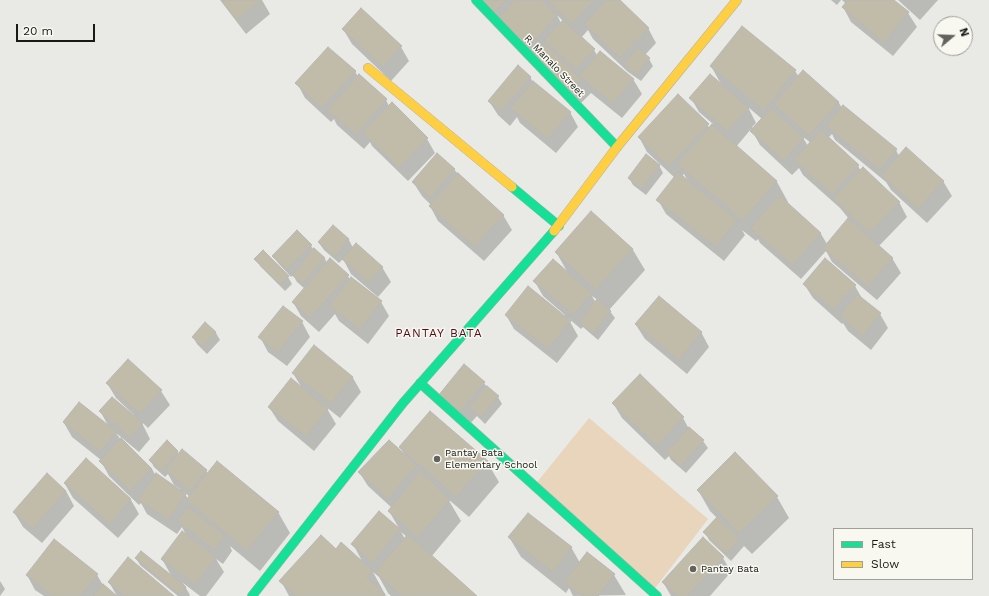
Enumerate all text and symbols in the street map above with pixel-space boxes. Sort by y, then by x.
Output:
scale bar [18,16,97,42]
north arrow [933,16,973,56]
text: 20 m [23,24,53,38]
text: N [956,26,971,38]
street label: R. Manalo Street [521,33,587,99]
district label: PANTAY BATA [395,326,483,340]
place label: Pantay Bata Elementary School [445,447,537,470]
marker: Pantay Bata Elementary School [432,454,442,464]
legend [833,528,973,580]
text: Fast [871,537,896,551]
text: Slow [871,557,899,571]
place label: Pantay Bata [701,563,759,575]
marker: Pantay Bata [688,564,698,574]

